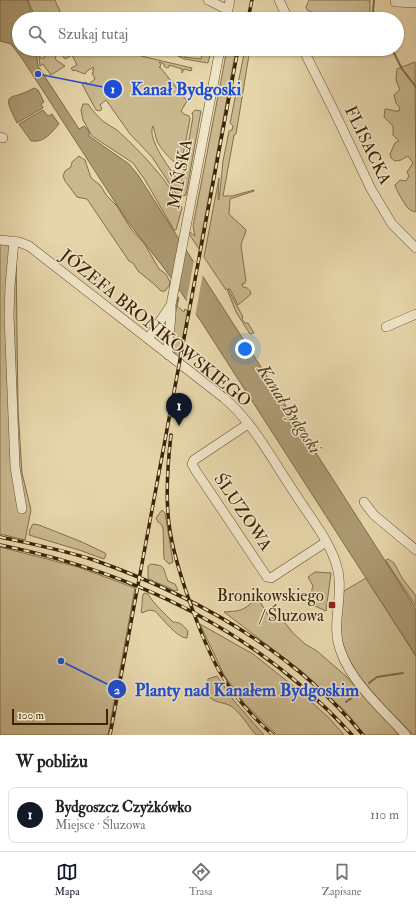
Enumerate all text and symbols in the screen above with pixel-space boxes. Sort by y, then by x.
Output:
search box [12,12,404,56]
icon: search [26,23,48,45]
text: Szukaj tutaj [58,25,128,44]
callout: Kanał Bydgoski [103,74,249,104]
text: Kanał Bydgoski [131,78,241,101]
text: 1 [111,82,115,97]
street label: FLISACKA [340,102,396,188]
street label: MIŃSKA [162,137,197,211]
street label: JÓZEFA BRONIKOWSKIEGO [55,243,256,412]
your location [235,339,255,359]
water label: Kanał Bydgoski [251,359,327,458]
pin: 1 [166,393,192,426]
street label: ŚLUZOWA [209,469,278,555]
place label: Bronikowskiego / Śluzowa [217,585,325,626]
marker: Bronikowskiego / Śluzowa [327,600,337,610]
callout: Planty nad Kanałem Bydgoskim [107,674,368,704]
text: Planty nad Kanałem Bydgoskim [135,679,360,702]
text: 2 [114,683,120,698]
scale bar [12,707,108,726]
text: 100 m [18,709,44,722]
text: W pobliżu [16,751,88,772]
text: Bydgoszcz Czyżkówko [55,798,192,817]
text: 1 [28,807,32,823]
text: 110 m [370,807,399,823]
text: Miejsce · Śluzowa [55,817,146,833]
tab: Mapa [55,861,80,898]
tab: Trasa [189,861,213,898]
tab: Zapisane [322,861,361,898]

